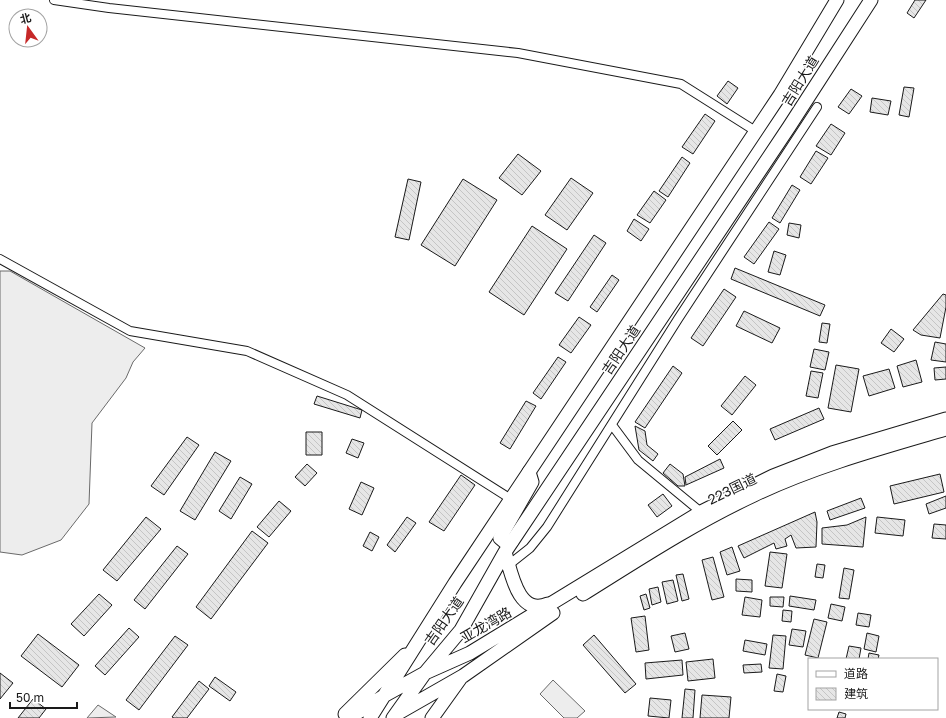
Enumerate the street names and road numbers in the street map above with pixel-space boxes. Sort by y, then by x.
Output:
street label: 吉阳大道 [778,52,822,109]
street label: 吉阳大道 [598,322,643,378]
street label: 223国道 [704,469,759,508]
street label: 吉阳大道 [421,593,467,649]
street label: 亚龙湾路 [457,603,514,646]

